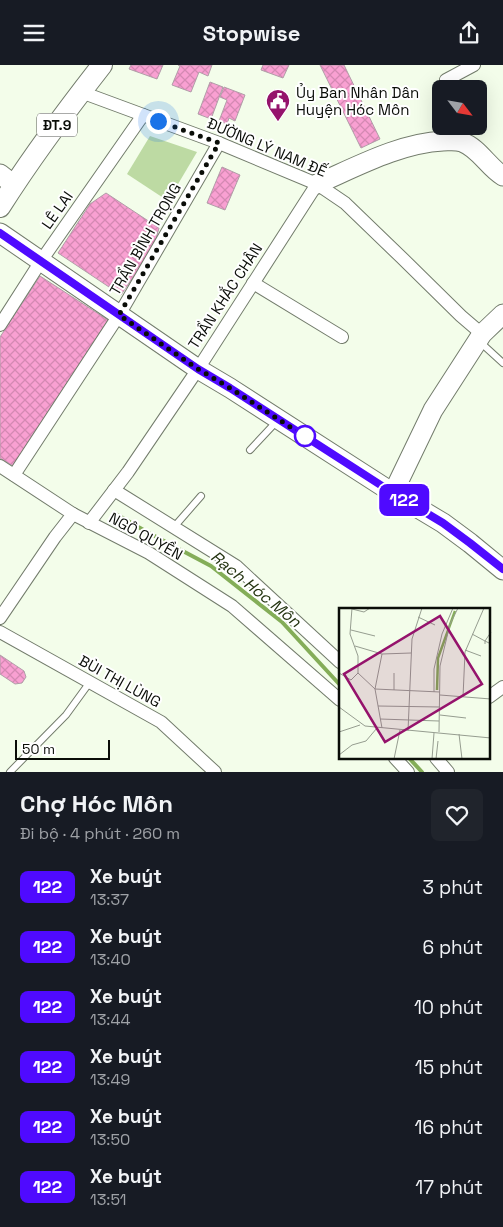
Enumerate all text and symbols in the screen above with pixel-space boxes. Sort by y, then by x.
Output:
icon: menu [20,19,48,47]
text: Stopwise [203,19,300,47]
icon: share [455,19,483,47]
north arrow [432,80,488,135]
map controls [432,80,487,135]
place label: Ủy Ban Nhân Dân Huyện Hóc Môn [296,83,419,119]
public building icon: Ủy Ban Nhân Dân Huyện Hóc Môn [265,88,291,122]
your location [146,109,171,134]
street label: ĐƯỜNG LÝ NAM ĐẾ [204,112,330,181]
road number: ĐT.9 [37,113,77,137]
street label: TRẦN BÌNH TRỌNG [104,179,185,299]
street label: LÊ LAI [37,187,77,233]
street label: TRẦN KHẮC CHÂN [183,239,266,352]
unlabelled marker [294,425,316,447]
line badge: 122 [375,484,433,516]
text: 122 [389,488,419,511]
street label: NGÔ QUYỀN [106,507,187,564]
water label: Rạch Hóc Môn [207,546,306,633]
inset map [339,608,490,759]
street label: BÙI THỊ LÙNG [76,651,164,711]
scale bar [15,737,110,760]
text: 50 m [22,740,55,758]
text: Chợ Hóc Môn [20,788,173,819]
button: heart [431,789,483,841]
text: Đi bộ · 4 phút · 260 m [20,823,180,844]
text: Xe buýt [90,864,162,889]
text: 122 [33,875,62,898]
text: 3 phút [423,875,483,900]
text: 13:37 [90,889,129,910]
text: Xe buýt [90,924,162,949]
text: 122 [33,935,62,958]
text: 6 phút [422,935,483,960]
text: 13:40 [90,949,131,970]
text: Xe buýt [90,984,162,1009]
text: 122 [33,995,62,1018]
text: 10 phút [414,995,483,1020]
text: 13:44 [90,1009,130,1030]
text: Xe buýt [90,1044,162,1069]
text: 122 [33,1055,62,1078]
text: 15 phút [415,1055,483,1080]
text: 13:49 [90,1069,130,1090]
text: Xe buýt [90,1104,162,1129]
text: 122 [33,1115,62,1138]
text: 16 phút [414,1115,483,1140]
text: 13:50 [90,1129,130,1150]
text: Xe buýt [90,1164,162,1189]
text: 122 [33,1175,62,1198]
text: 17 phút [415,1175,483,1200]
text: 13:51 [90,1189,126,1210]

